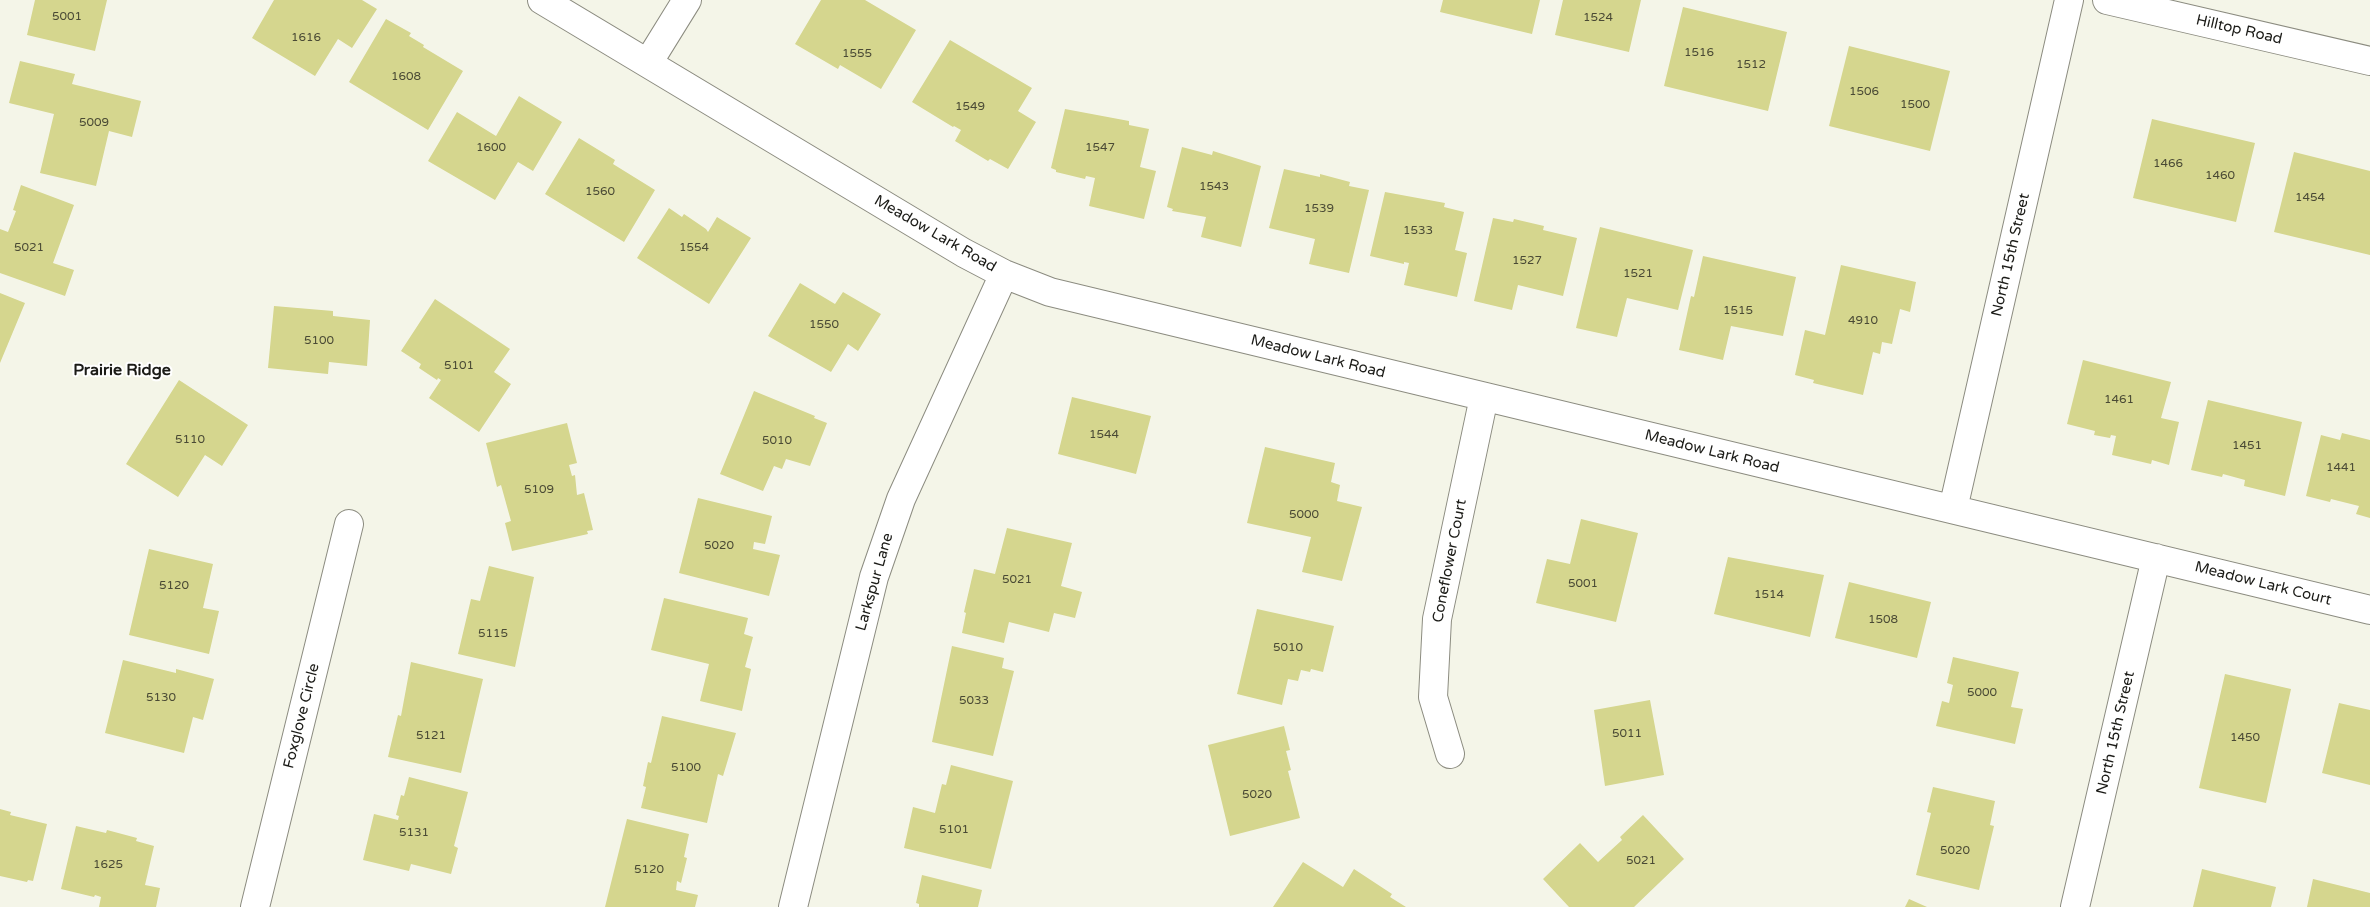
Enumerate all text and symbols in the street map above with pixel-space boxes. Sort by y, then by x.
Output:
house number: 5001 [52,10,82,24]
house number: 1524 [1583,11,1613,25]
street label: Hilltop Road [2194,11,2284,49]
house number: 1616 [291,31,321,45]
house number: 1516 [1684,46,1714,60]
house number: 1555 [842,47,872,61]
house number: 1512 [1736,58,1766,72]
house number: 1608 [391,70,421,84]
house number: 1506 [1849,85,1879,99]
house number: 1500 [1900,98,1930,112]
house number: 1549 [955,100,985,114]
house number: 5009 [79,116,109,130]
house number: 1600 [476,141,506,155]
house number: 1547 [1085,141,1115,155]
house number: 1466 [2153,157,2183,171]
house number: 1460 [2205,169,2235,183]
house number: 1543 [1199,180,1229,194]
house number: 1560 [585,185,615,199]
house number: 1454 [2295,191,2325,205]
street label: Meadow Lark Road [871,192,999,276]
street label: North 15th Street [1988,192,2034,318]
house number: 1539 [1304,202,1334,216]
house number: 1533 [1403,224,1433,238]
house number: 5021 [14,241,44,255]
house number: 1554 [679,241,709,255]
house number: 1527 [1512,254,1542,268]
house number: 1521 [1623,267,1653,281]
house number: 1515 [1723,304,1753,318]
house number: 4910 [1848,314,1878,328]
house number: 1550 [809,318,839,332]
street label: Meadow Lark Road [1249,332,1387,382]
house number: 5100 [304,334,334,348]
house number: 5101 [444,359,474,373]
district label: Prairie Ridge [73,361,171,381]
house number: 1461 [2104,393,2134,407]
street label: Meadow Lark Road [1643,427,1781,477]
house number: 1544 [1089,428,1119,442]
house number: 5110 [175,433,205,447]
house number: 5010 [762,434,792,448]
house number: 1451 [2232,439,2262,453]
house number: 1441 [2326,461,2356,475]
house number: 5109 [524,483,554,497]
street label: Coneflower Court [1429,498,1471,624]
house number: 5000 [1289,508,1319,522]
street label: Larkspur Lane [852,531,898,633]
house number: 5020 [704,539,734,553]
street label: Meadow Lark Court [2193,558,2333,610]
house number: 5021 [1002,573,1032,587]
house number: 5001 [1568,577,1598,591]
house number: 5120 [159,579,189,593]
house number: 1514 [1754,588,1784,602]
house number: 1508 [1868,613,1898,627]
house number: 5115 [478,627,508,641]
house number: 5010 [1273,641,1303,655]
street label: Foxglove Circle [280,662,324,770]
street label: North 15th Street [2093,670,2139,796]
house number: 5000 [1967,686,1997,700]
house number: 5130 [146,691,176,705]
house number: 5033 [959,694,989,708]
house number: 5011 [1612,727,1642,741]
house number: 5121 [416,729,446,743]
house number: 1450 [2230,731,2260,745]
house number: 5100 [671,761,701,775]
house number: 5020 [1242,788,1272,802]
house number: 5101 [939,823,969,837]
house number: 5131 [399,826,429,840]
house number: 5020 [1940,844,1970,858]
house number: 5021 [1626,854,1656,868]
house number: 1625 [93,858,123,872]
house number: 5120 [634,863,664,877]

